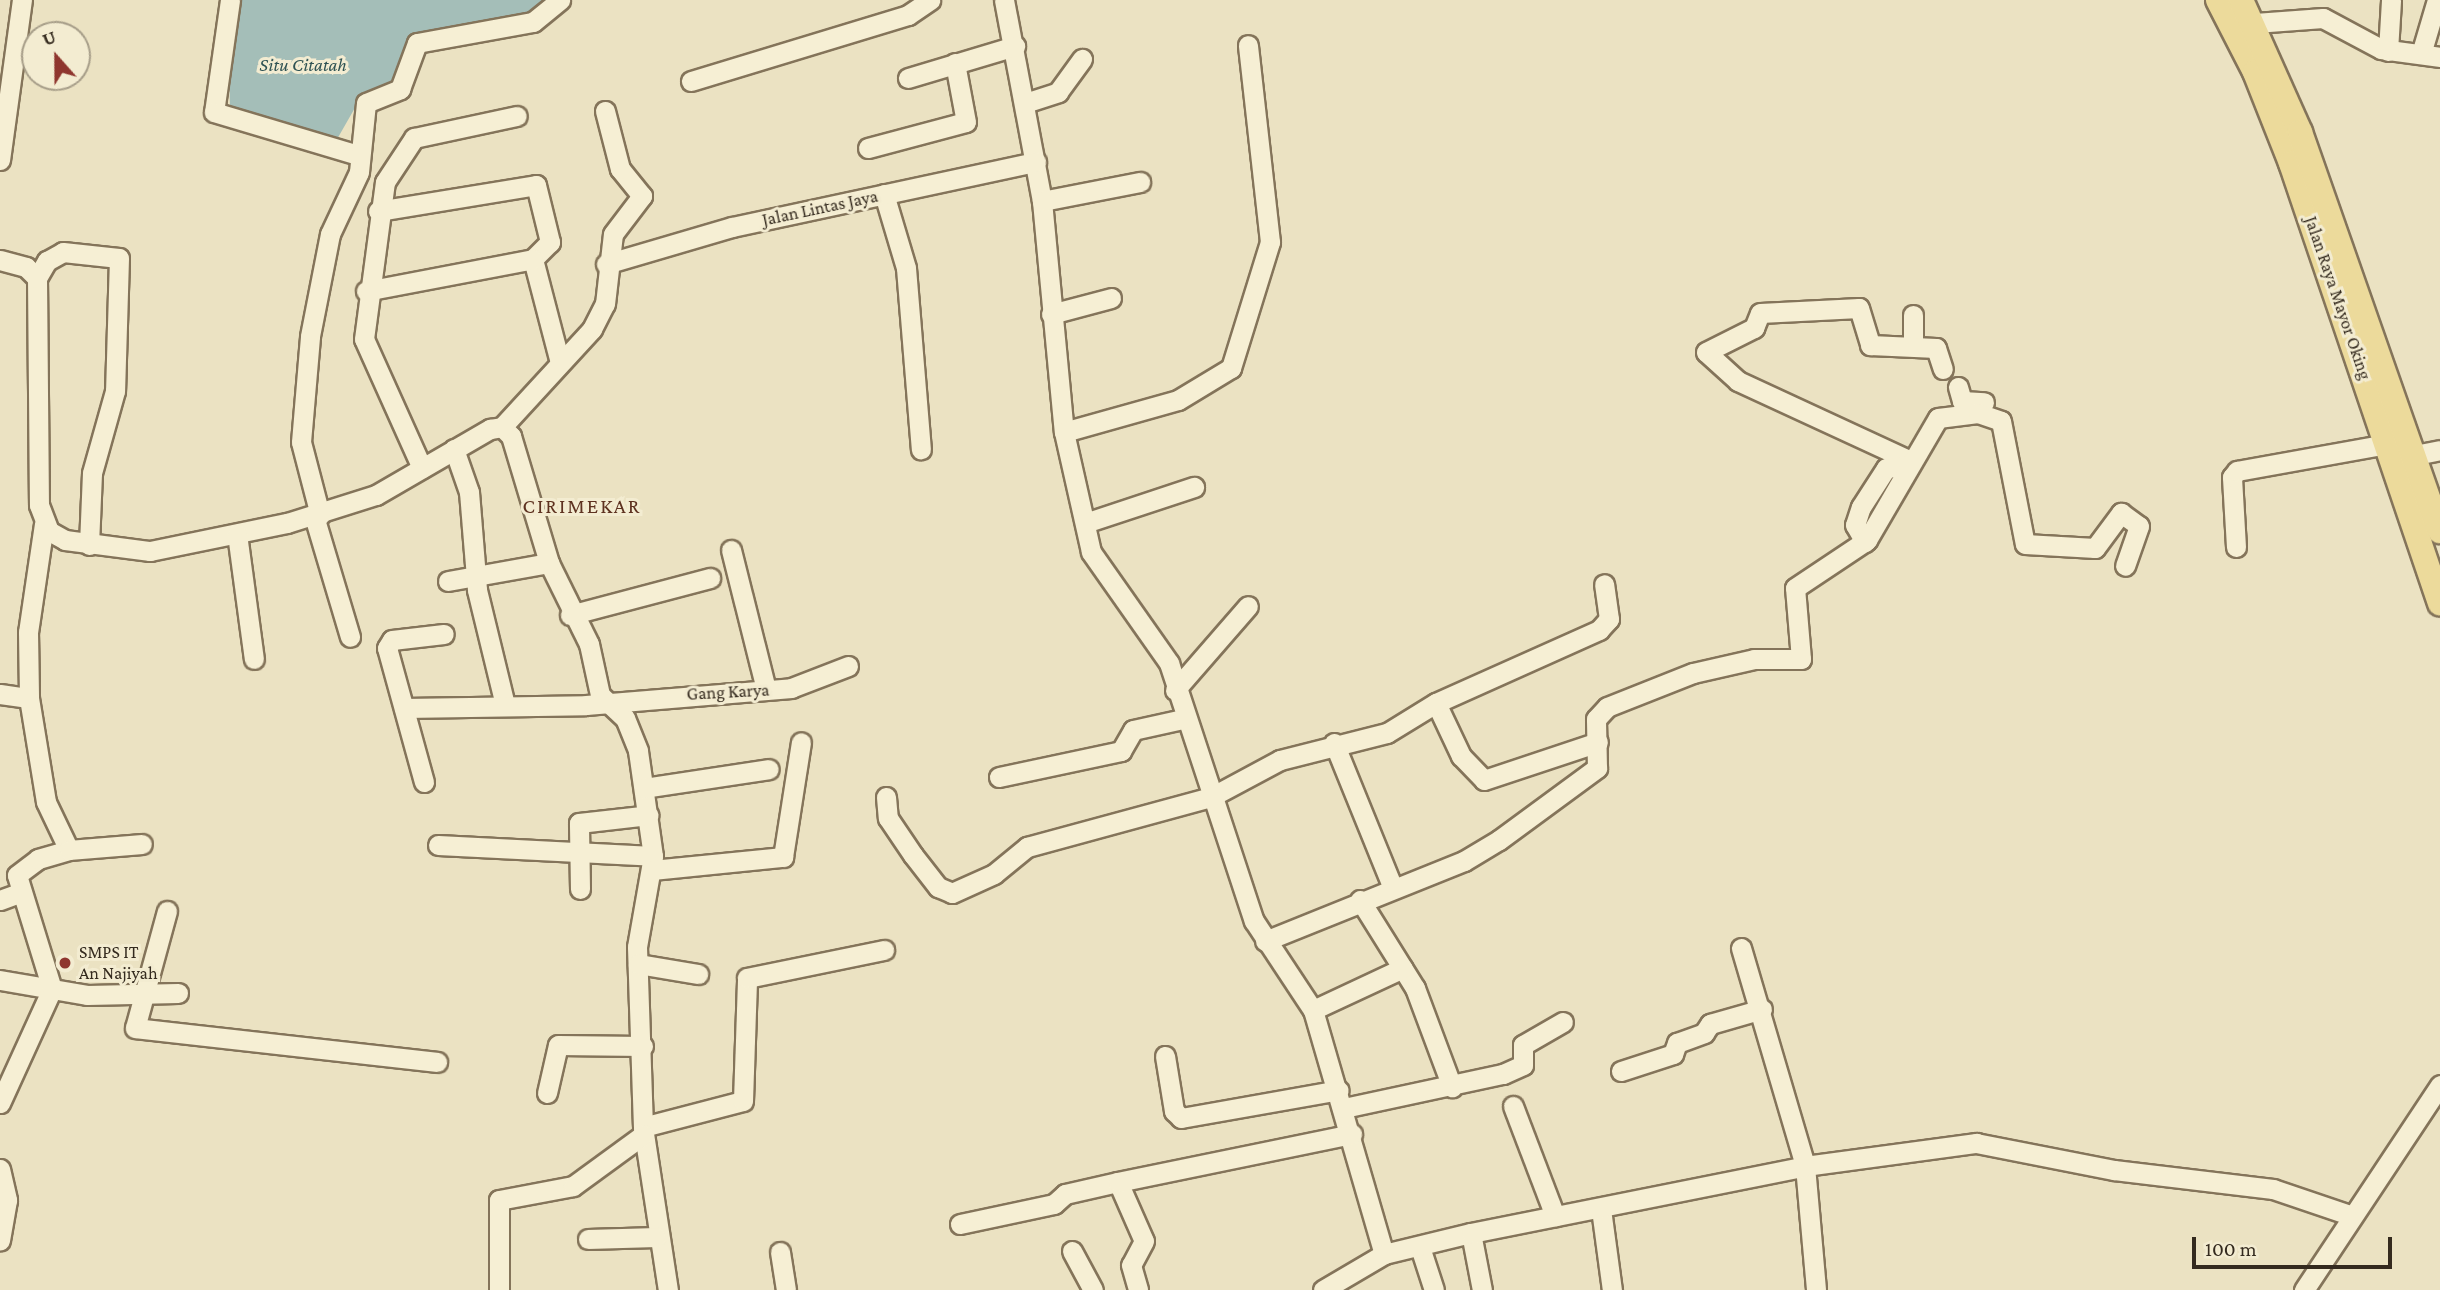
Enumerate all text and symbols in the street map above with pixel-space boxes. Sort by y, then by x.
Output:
north arrow [21,21,91,91]
text: U [39,26,59,50]
water label: Situ Citatah [259,54,347,76]
street label: Jalan Lintas Jaya [760,185,880,231]
street label: Jalan Raya Mayor Oking [2300,213,2376,383]
district label: CIRIMEKAR [524,493,640,519]
street label: Gang Karya [686,679,770,705]
place label: SMPS IT An Najiyah [79,942,158,984]
marker: SMPS IT An Najiyah [57,955,73,971]
scale bar [2195,1224,2394,1268]
text: 100 m [2205,1237,2257,1261]

